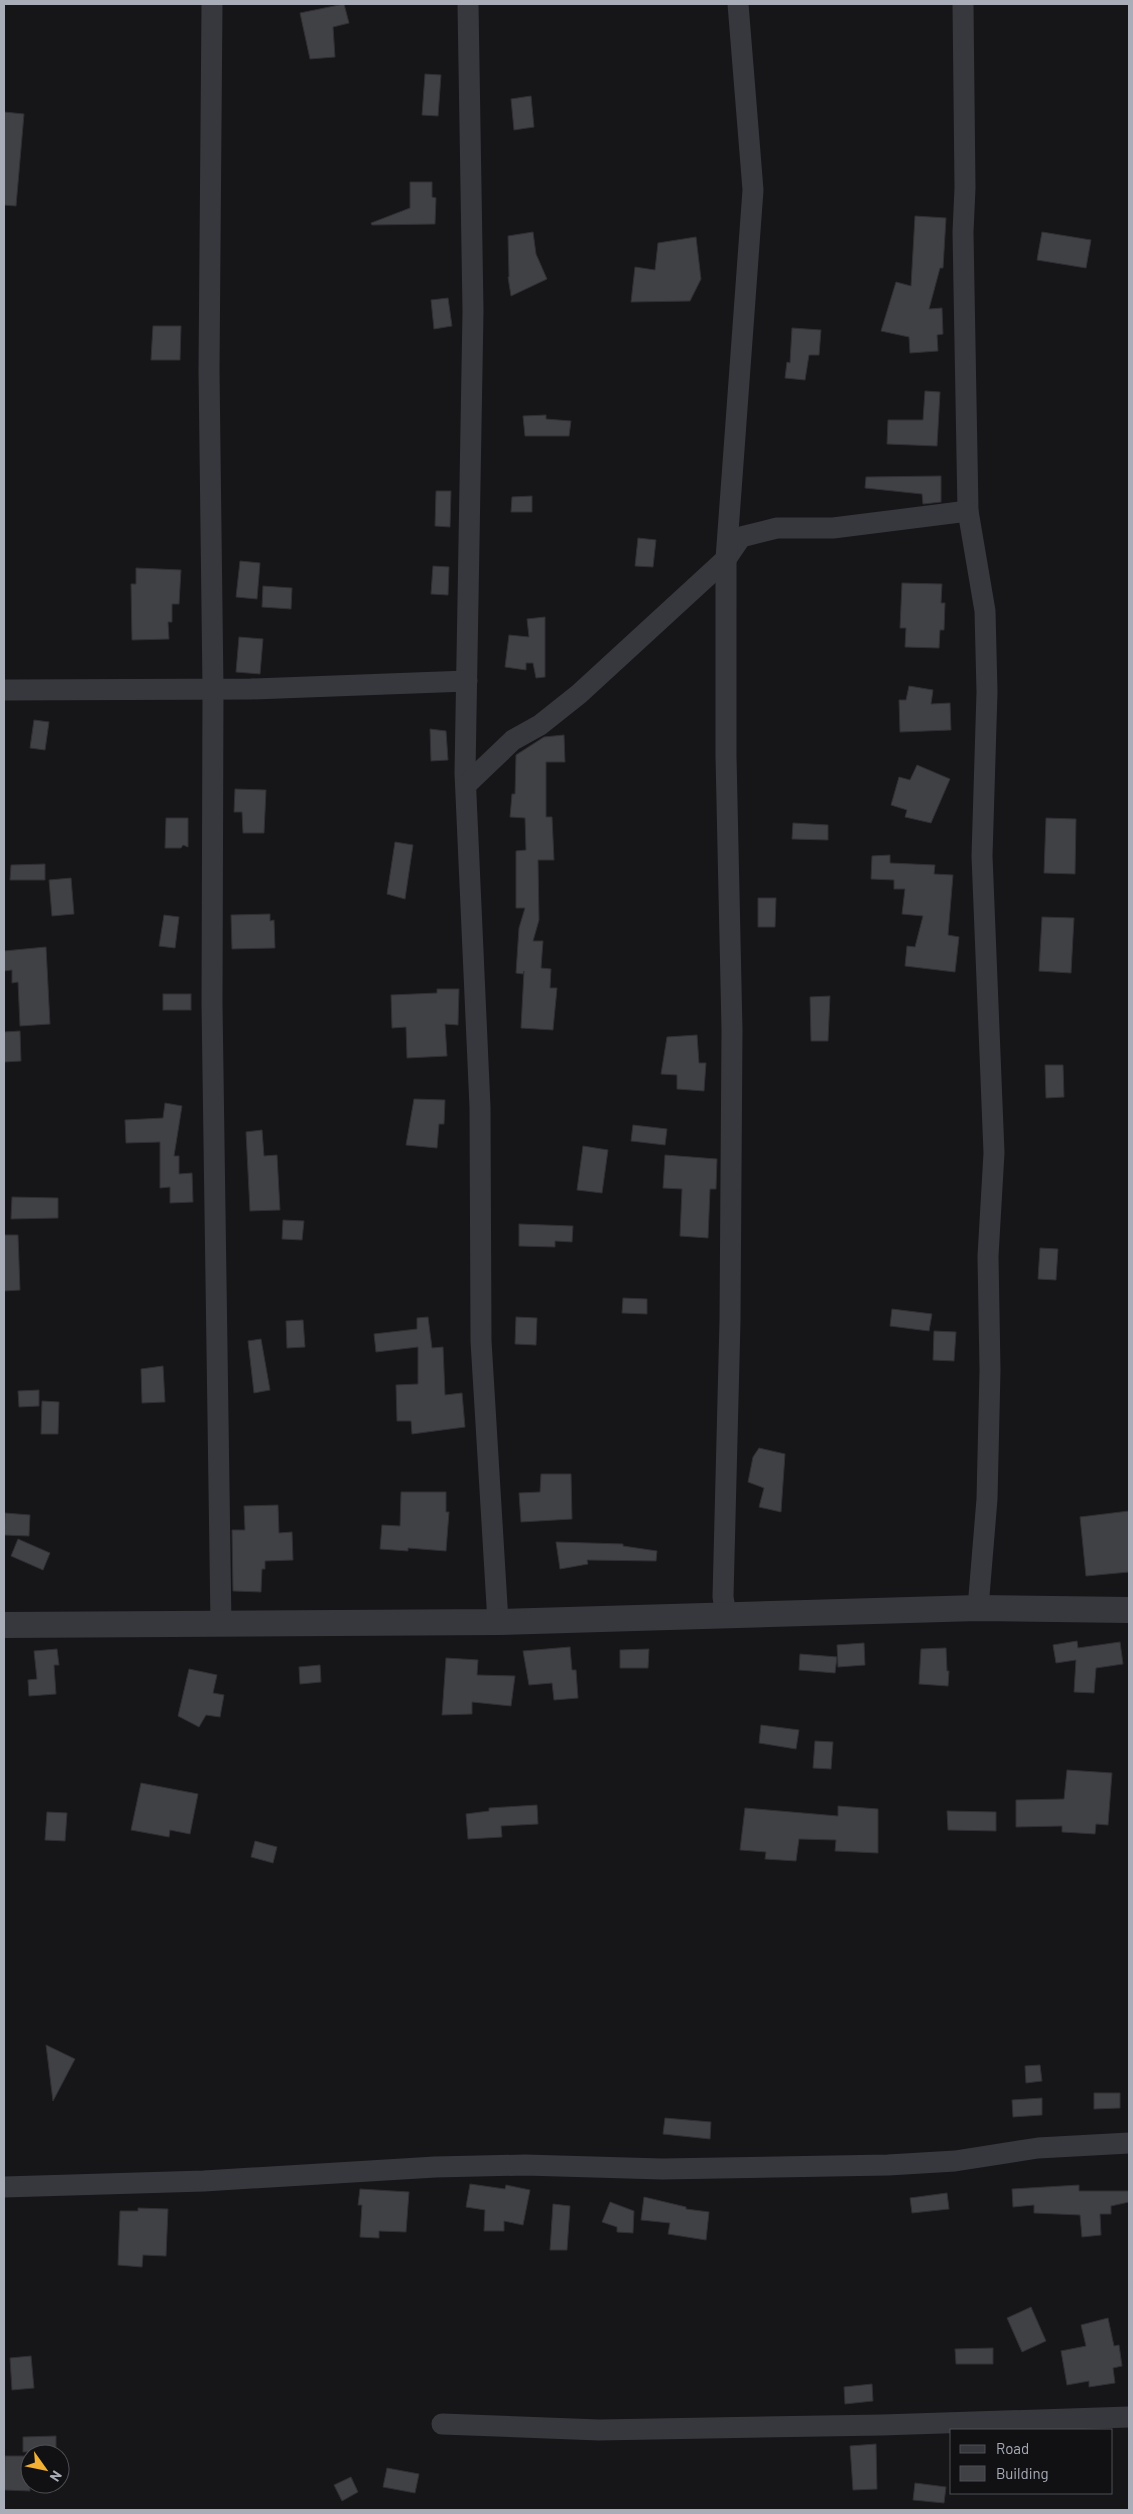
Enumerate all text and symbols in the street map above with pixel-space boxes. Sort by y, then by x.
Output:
legend [950,2429,1113,2494]
text: Road [996,2439,1029,2457]
north arrow [20,2444,70,2494]
text: Building [996,2464,1049,2482]
text: N [47,2468,66,2485]

